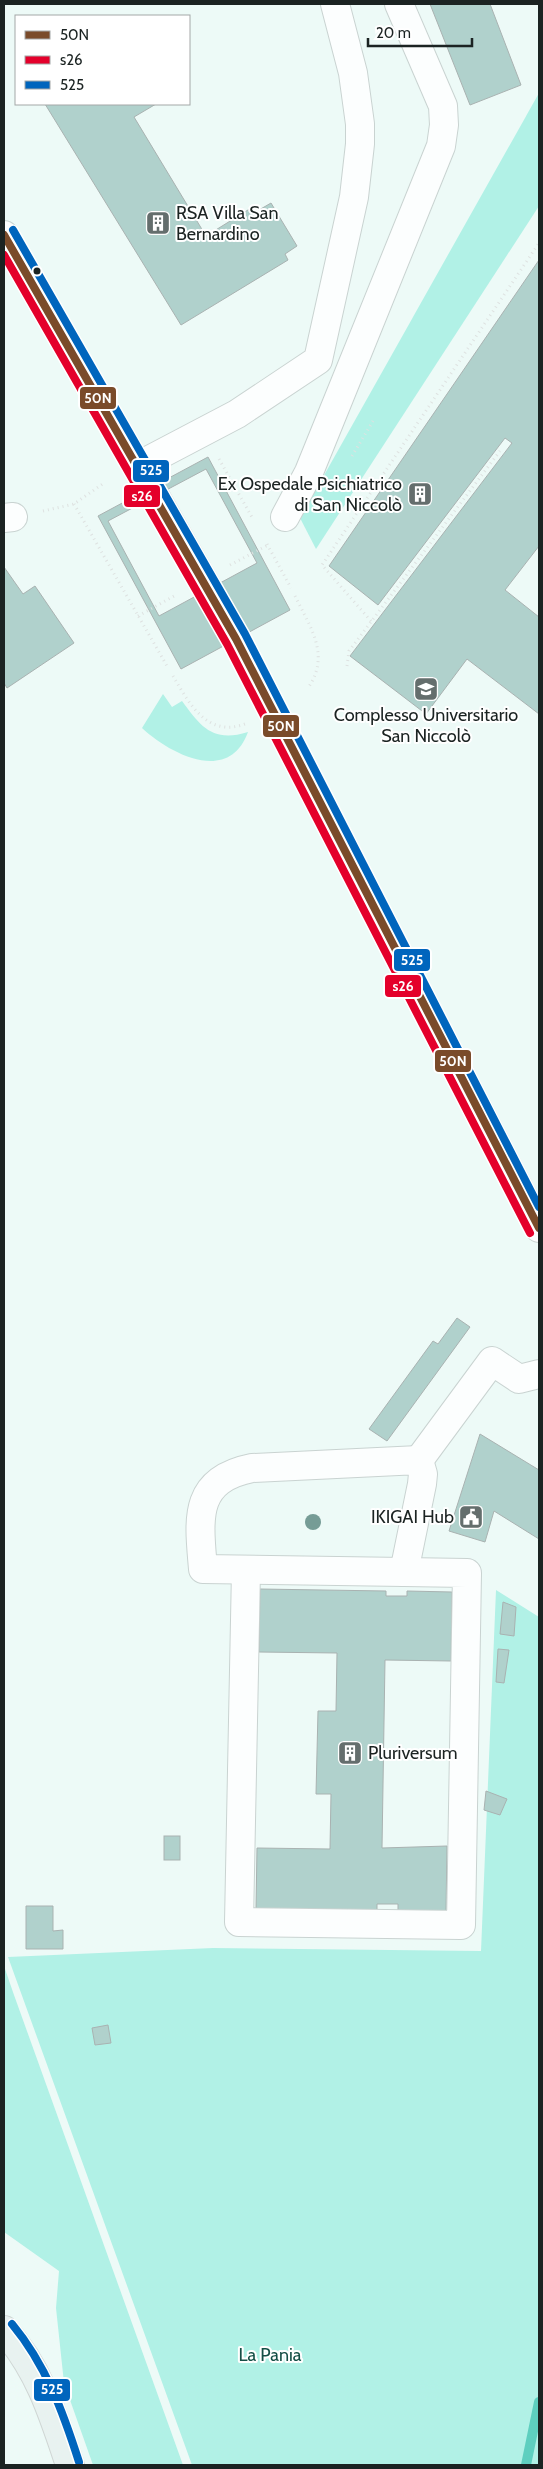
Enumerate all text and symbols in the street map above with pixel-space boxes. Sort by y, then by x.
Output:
legend [15,15,190,105]
scale bar [368,15,472,47]
text: 20 m [376,24,411,42]
text: 50N [60,26,89,44]
text: s26 [60,51,83,69]
text: 525 [60,76,84,94]
place label: RSA Villa San Bernardino [176,202,279,245]
building icon: RSA Villa San Bernardino [145,210,171,236]
unlabelled marker [32,266,42,276]
line badge: 50N [79,386,117,410]
text: 50N [84,389,112,407]
line badge: 525 [132,459,170,483]
text: 525 [140,461,162,479]
place label: Ex Ospedale Psichiatrico di San Niccolò [218,473,402,516]
building icon: Ex Ospedale Psichiatrico di San Niccolò [407,481,433,507]
line badge: s26 [123,484,161,508]
text: s26 [131,487,153,505]
school or university icon: Complesso Universitario San Niccolò [413,676,439,702]
place label: Complesso Universitario San Niccolò [334,704,518,747]
line badge: 50N [262,714,300,738]
text: 50N [267,717,295,735]
line badge: 525 [393,948,431,972]
text: 525 [401,951,423,969]
line badge: s26 [384,974,422,998]
text: s26 [392,977,414,995]
line badge: 50N [434,1049,472,1073]
text: 50N [439,1052,467,1070]
public building icon: IKIGAI Hub [458,1504,484,1530]
place label: IKIGAI Hub [371,1506,454,1528]
building icon: Pluriversum [337,1740,363,1766]
place label: Pluriversum [368,1742,458,1764]
park label: La Pania [239,2344,302,2366]
line badge: 525 [33,2378,71,2402]
text: 525 [41,2380,63,2398]

